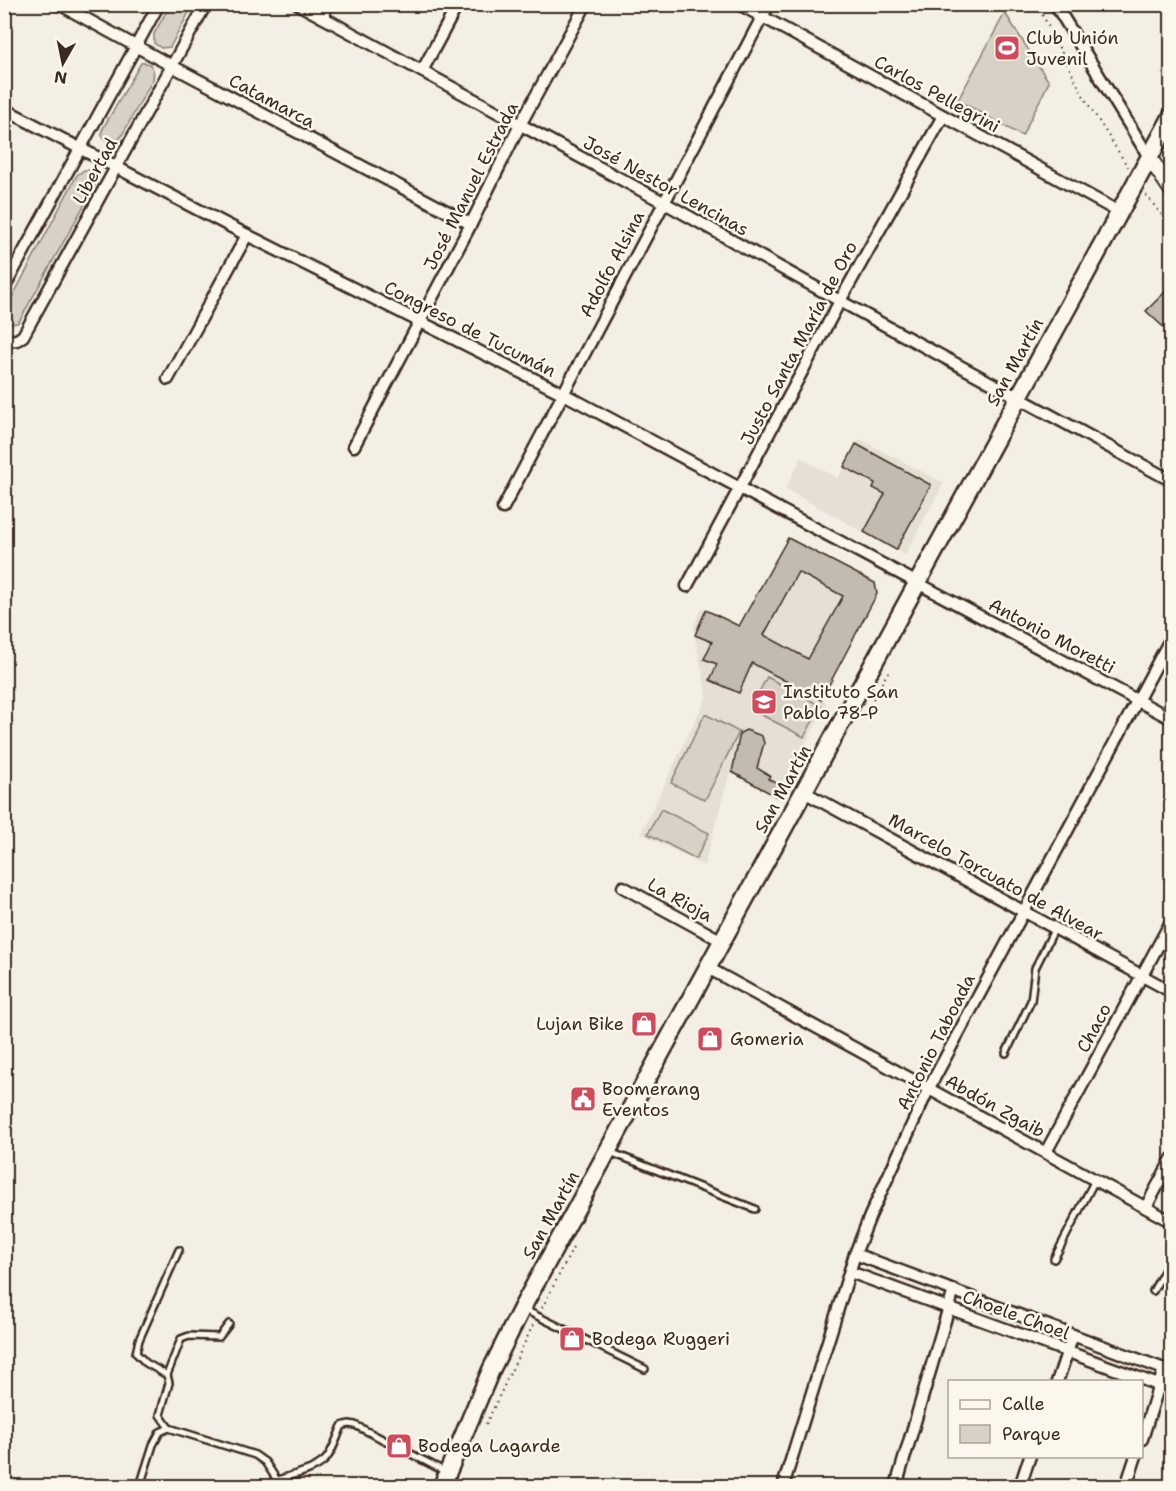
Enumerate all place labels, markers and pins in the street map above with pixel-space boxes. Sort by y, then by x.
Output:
place label: Club Unión Juvenil [1026,26,1119,71]
sports icon: Club Unión Juvenil [992,33,1022,63]
place label: Instituto San Pablo 78-P [783,680,898,725]
school or university icon: Instituto San Pablo 78-P [749,687,779,717]
shop icon: Lujan Bike [629,1009,659,1039]
place label: Lujan Bike [536,1012,624,1036]
shop icon: Gomeria [695,1024,725,1054]
place label: Gomeria [730,1027,804,1051]
place label: Boomerang Eventos [602,1077,700,1122]
public building icon: Boomerang Eventos [568,1084,598,1114]
shop icon: Bodega Ruggeri [557,1324,587,1354]
place label: Bodega Ruggeri [592,1327,730,1351]
shop icon: Bodega Lagarde [384,1431,414,1461]
place label: Bodega Lagarde [418,1434,561,1458]

